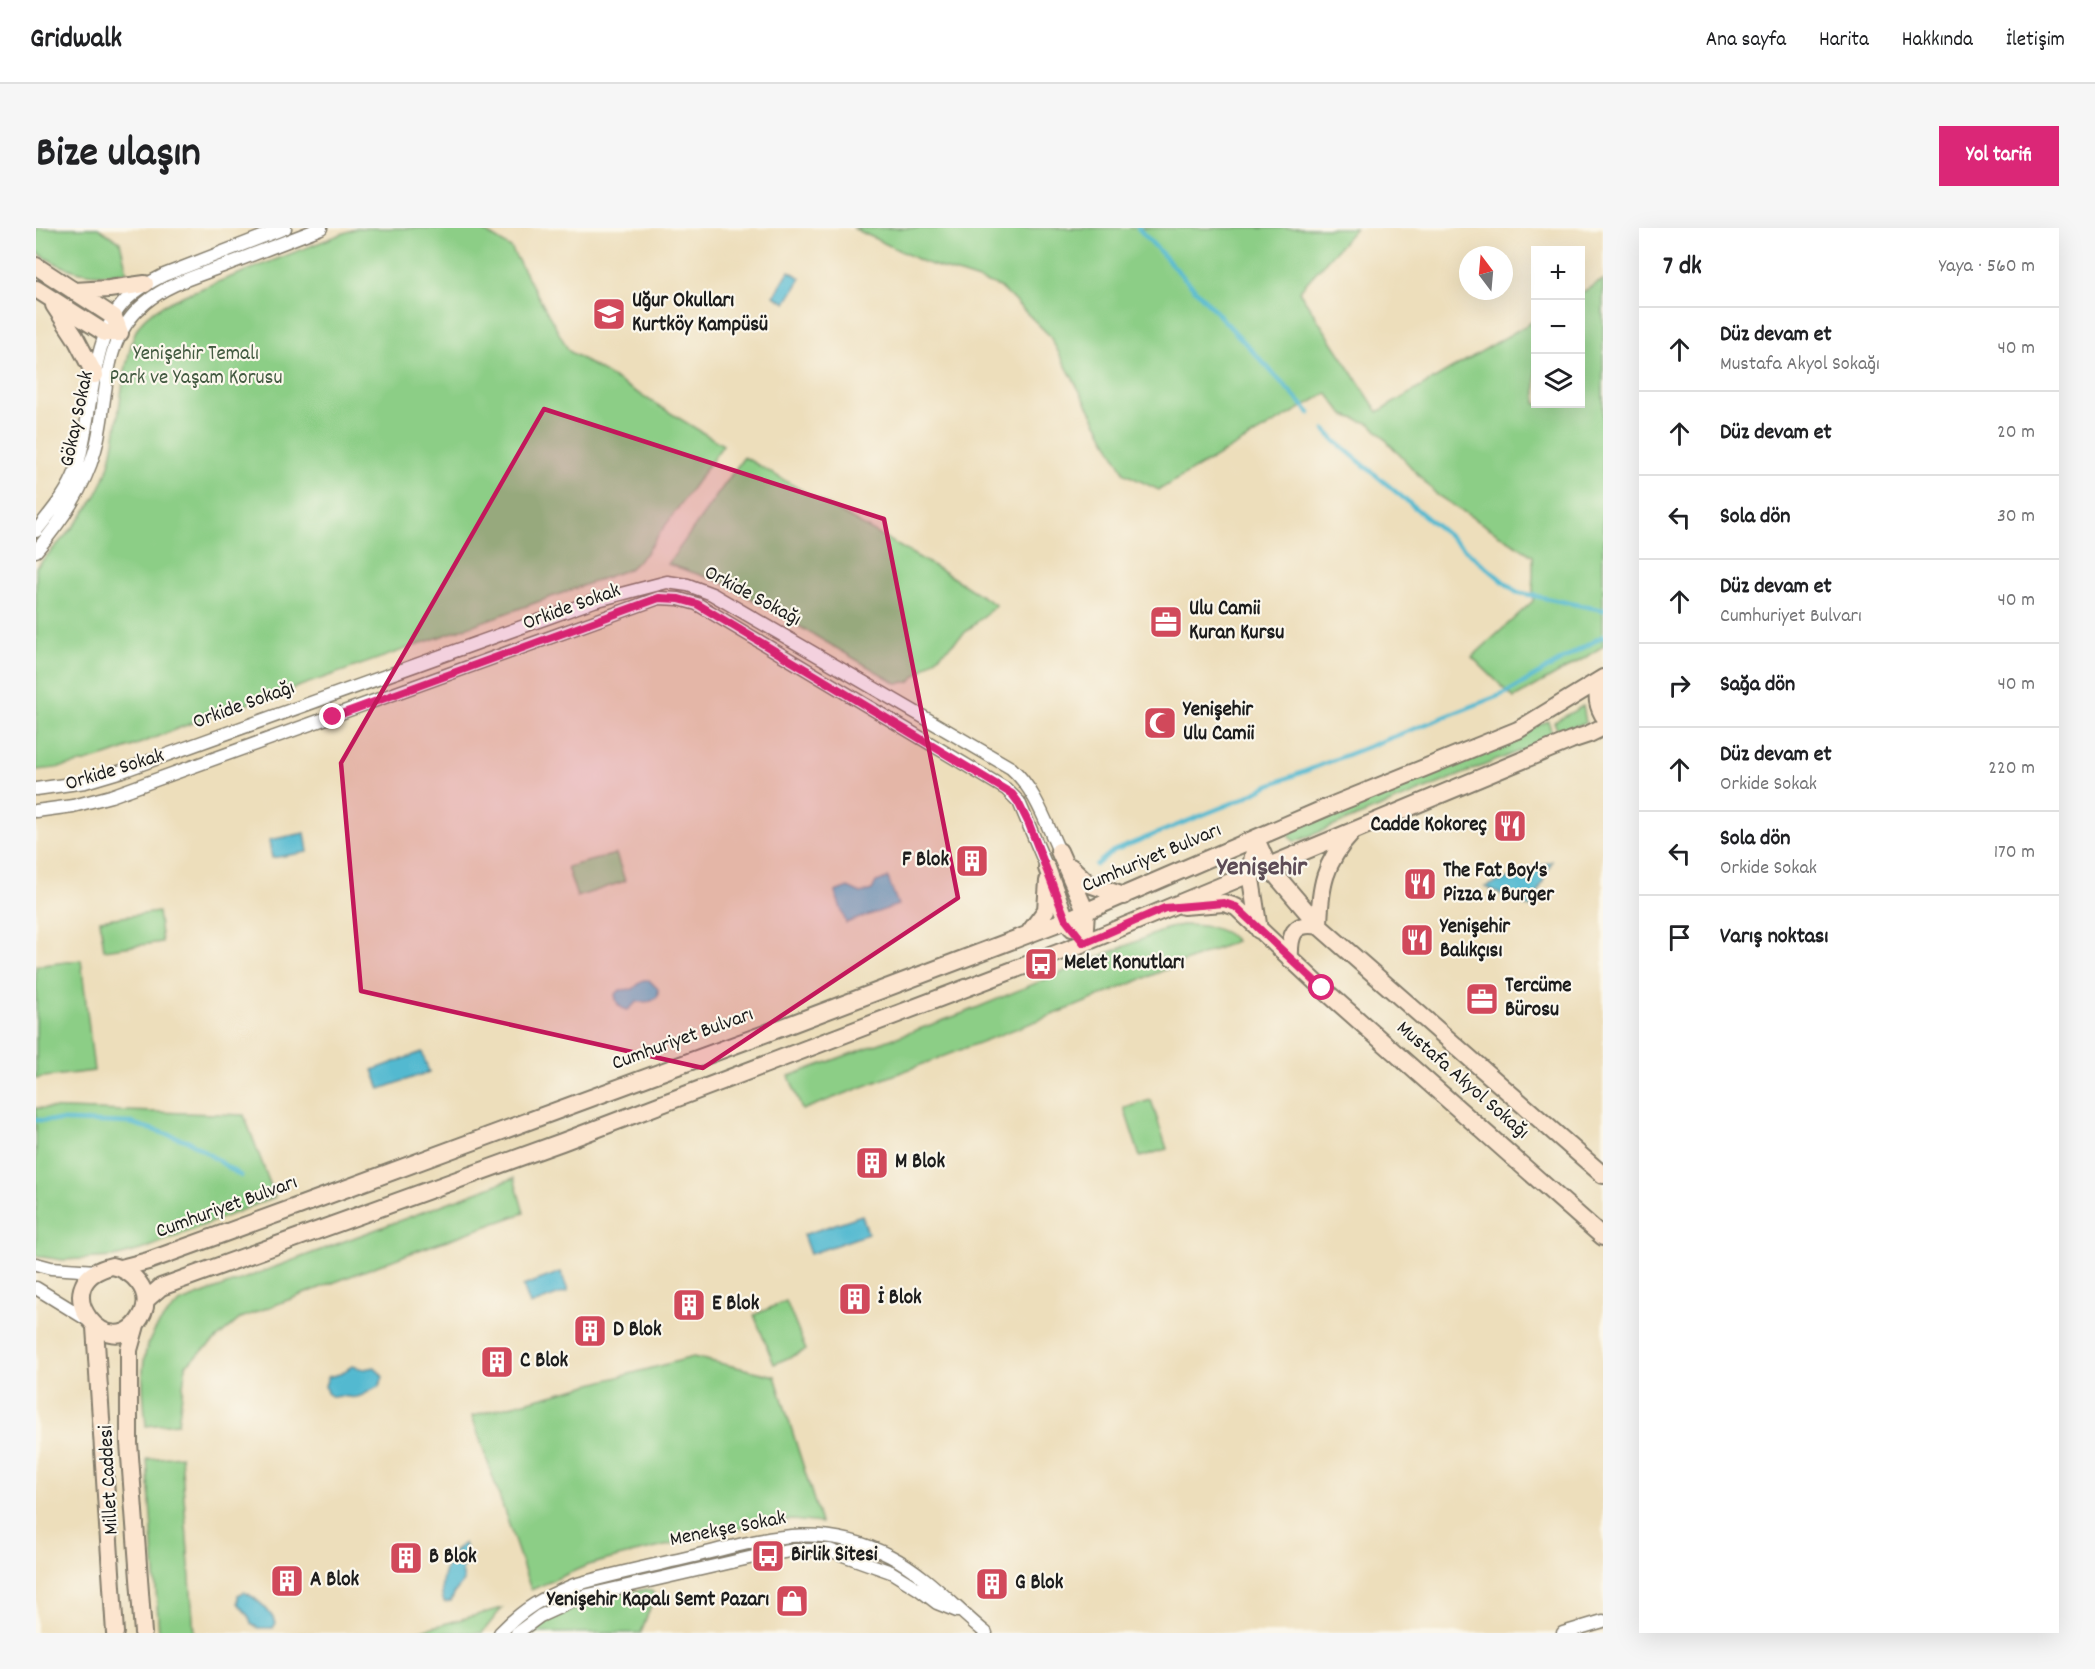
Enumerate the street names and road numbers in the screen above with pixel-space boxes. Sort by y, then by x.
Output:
street label: Gökay Sokak [53,368,103,470]
street label: Orkide Sokağı [698,559,806,635]
street label: Orkide Sokak [519,576,625,640]
street label: Orkide Sokağı [189,674,299,738]
street label: Orkide Sokak [62,742,168,800]
street label: Cumhuriyet Bulvarı [1078,816,1226,902]
street label: Cumhuriyet Bulvarı [608,1000,758,1080]
street label: Mustafa Akyol Sokağı [1389,1015,1535,1147]
street label: Cumhuriyet Bulvarı [152,1168,302,1248]
street label: Millet Caddesi [92,1424,128,1536]
street label: Menekşe Sokak [667,1504,789,1556]

